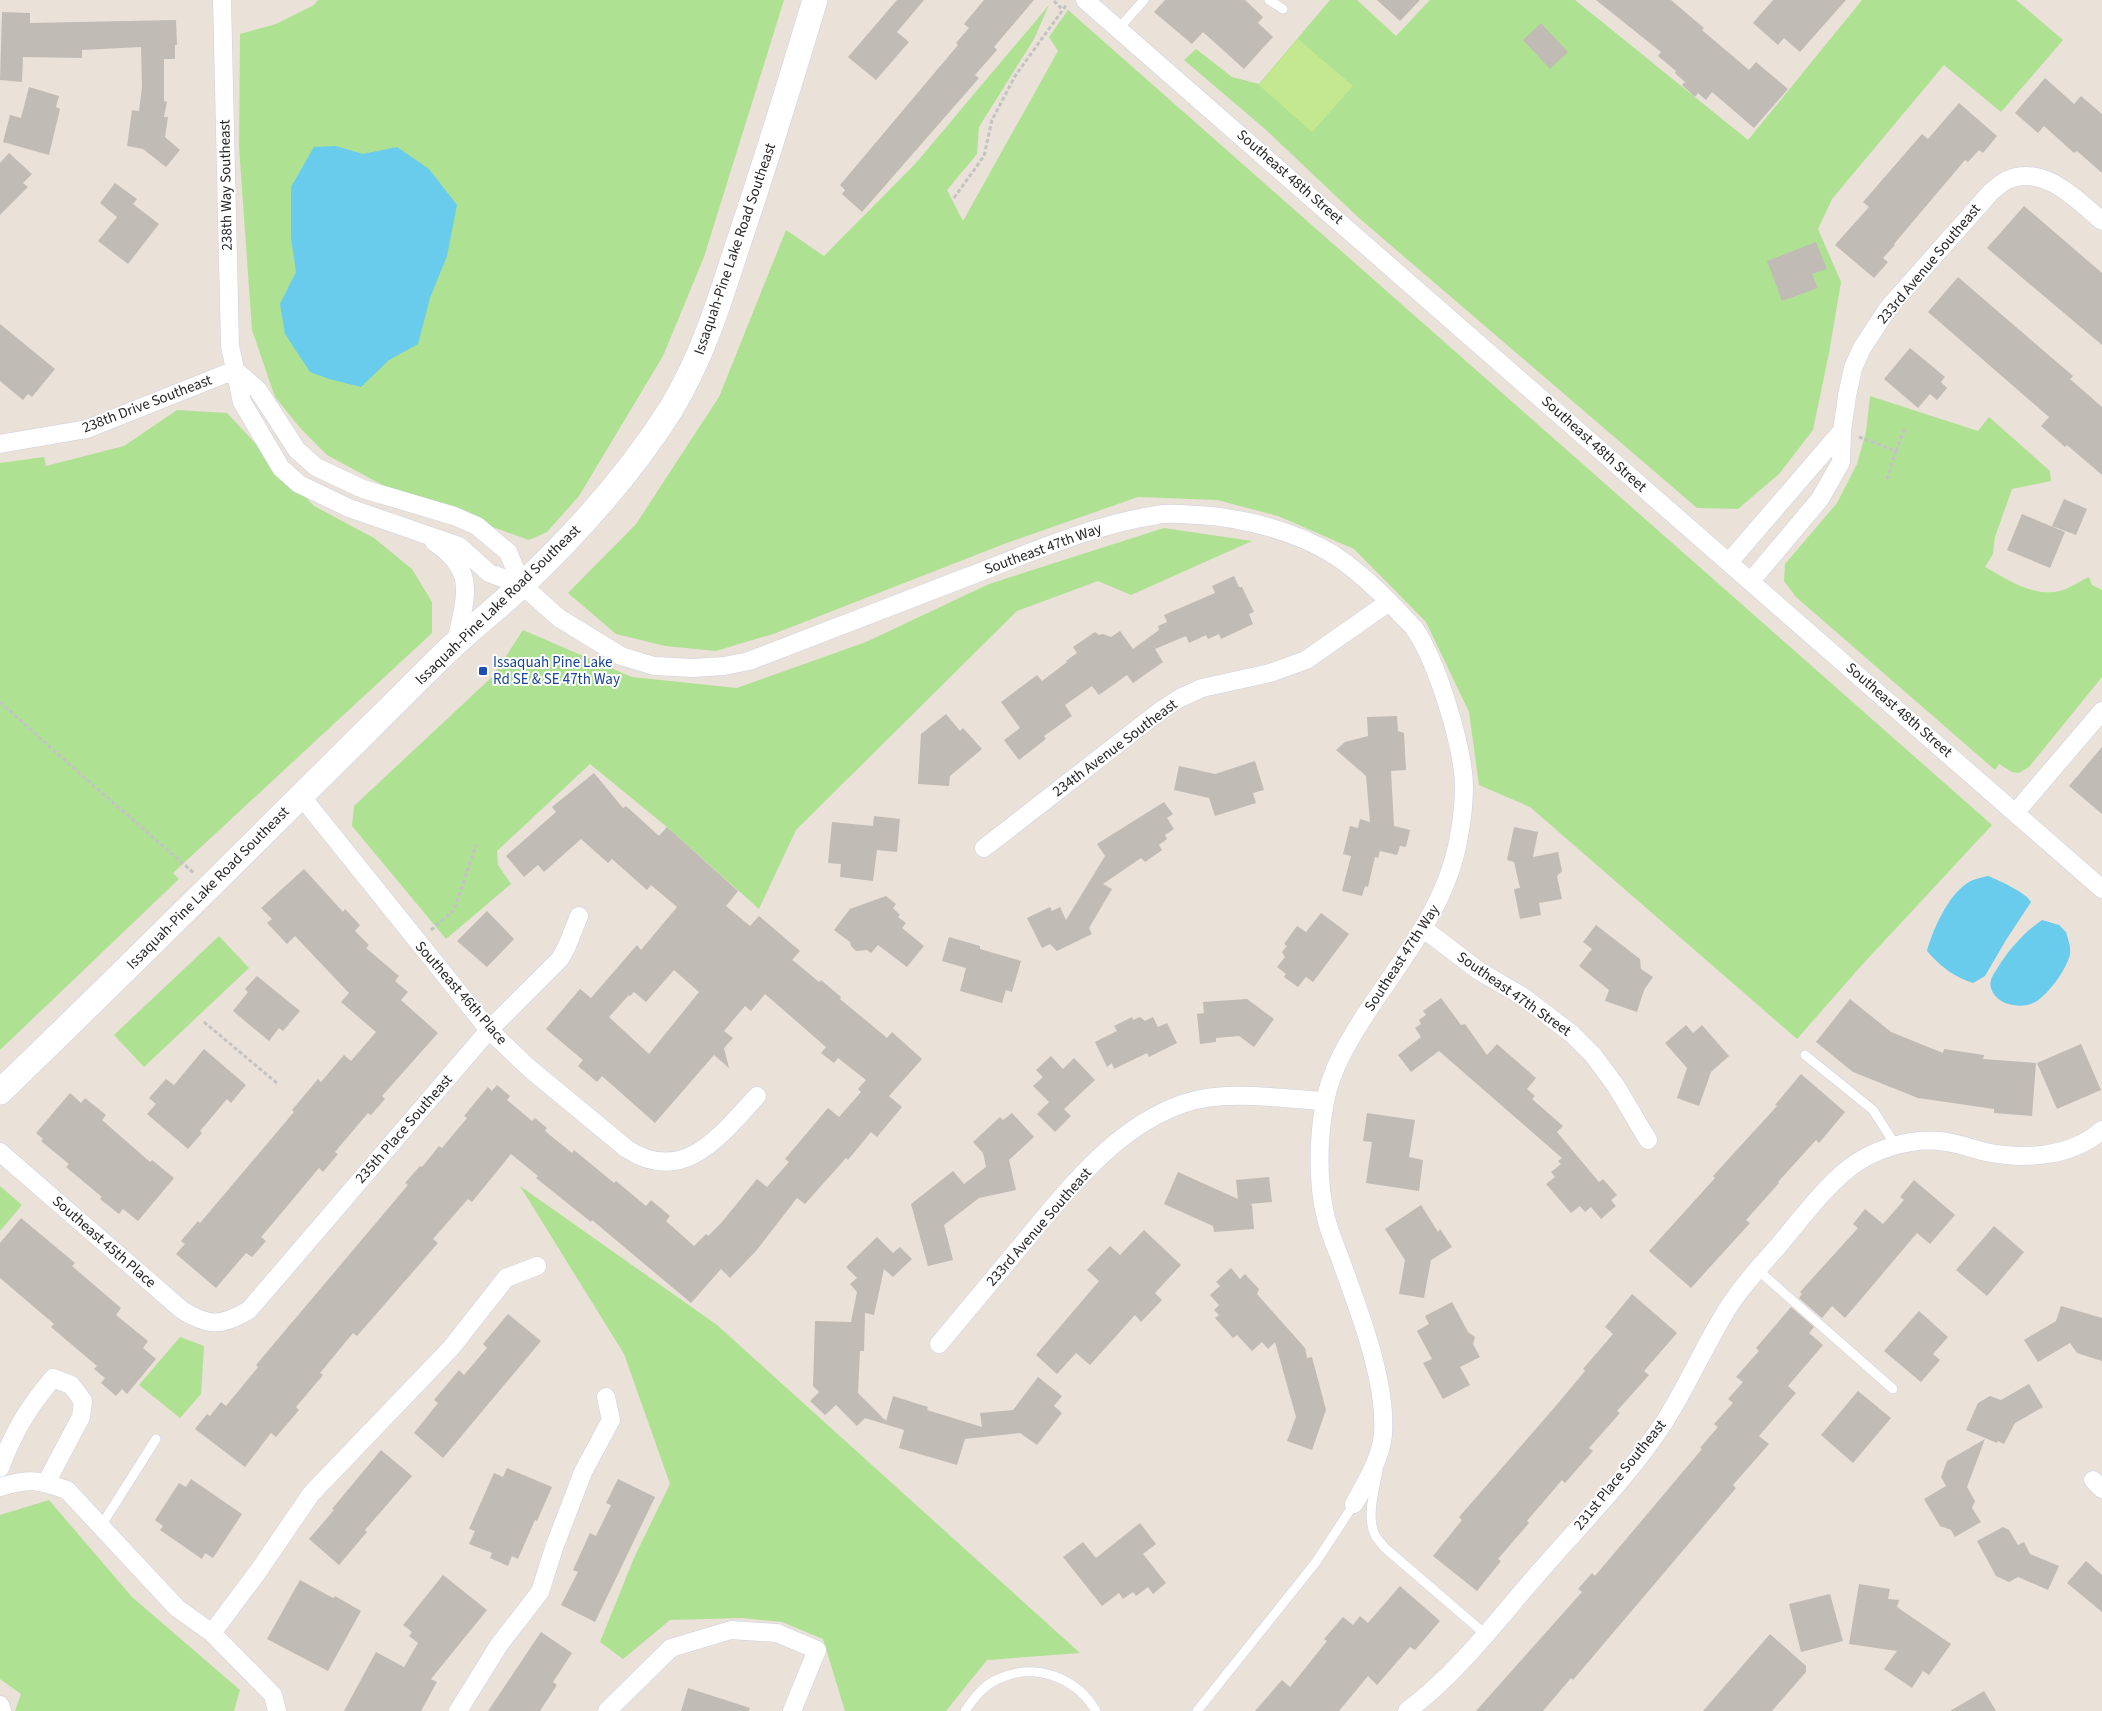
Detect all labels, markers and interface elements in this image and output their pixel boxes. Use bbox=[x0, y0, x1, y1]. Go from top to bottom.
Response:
street label: 238th Way Southeast bbox=[214, 119, 238, 251]
street label: Southeast 48th Street bbox=[1232, 125, 1348, 229]
street label: Issaquah-Pine Lake Road Southeast bbox=[689, 140, 781, 358]
street label: 233rd Avenue Southeast bbox=[1872, 199, 1986, 329]
street label: 238th Drive Southeast bbox=[79, 370, 215, 438]
street label: Southeast 48th Street bbox=[1537, 391, 1651, 497]
street label: Southeast 47th Way bbox=[981, 518, 1105, 580]
street label: Issaquah-Pine Lake Road Southeast bbox=[411, 520, 585, 690]
place label: Issaquah Pine Lake Rd SE & SE 47th Way bbox=[493, 652, 620, 690]
street label: Southeast 48th Street bbox=[1841, 658, 1957, 762]
marker: Issaquah Pine Lake Rd SE & SE 47th Way bbox=[477, 665, 489, 677]
street label: 234th Avenue Southeast bbox=[1048, 694, 1182, 802]
street label: Issaquah-Pine Lake Road Southeast bbox=[122, 802, 294, 974]
street label: Southeast 47th Way bbox=[1360, 900, 1444, 1016]
street label: Southeast 46th Place bbox=[410, 937, 512, 1049]
street label: Southeast 47th Street bbox=[1453, 947, 1575, 1041]
street label: 235th Place Southeast bbox=[351, 1070, 457, 1188]
street label: 233rd Avenue Southeast bbox=[981, 1163, 1097, 1291]
street label: Southeast 45th Place bbox=[48, 1191, 160, 1293]
street label: 231st Place Southeast bbox=[1569, 1415, 1671, 1535]

